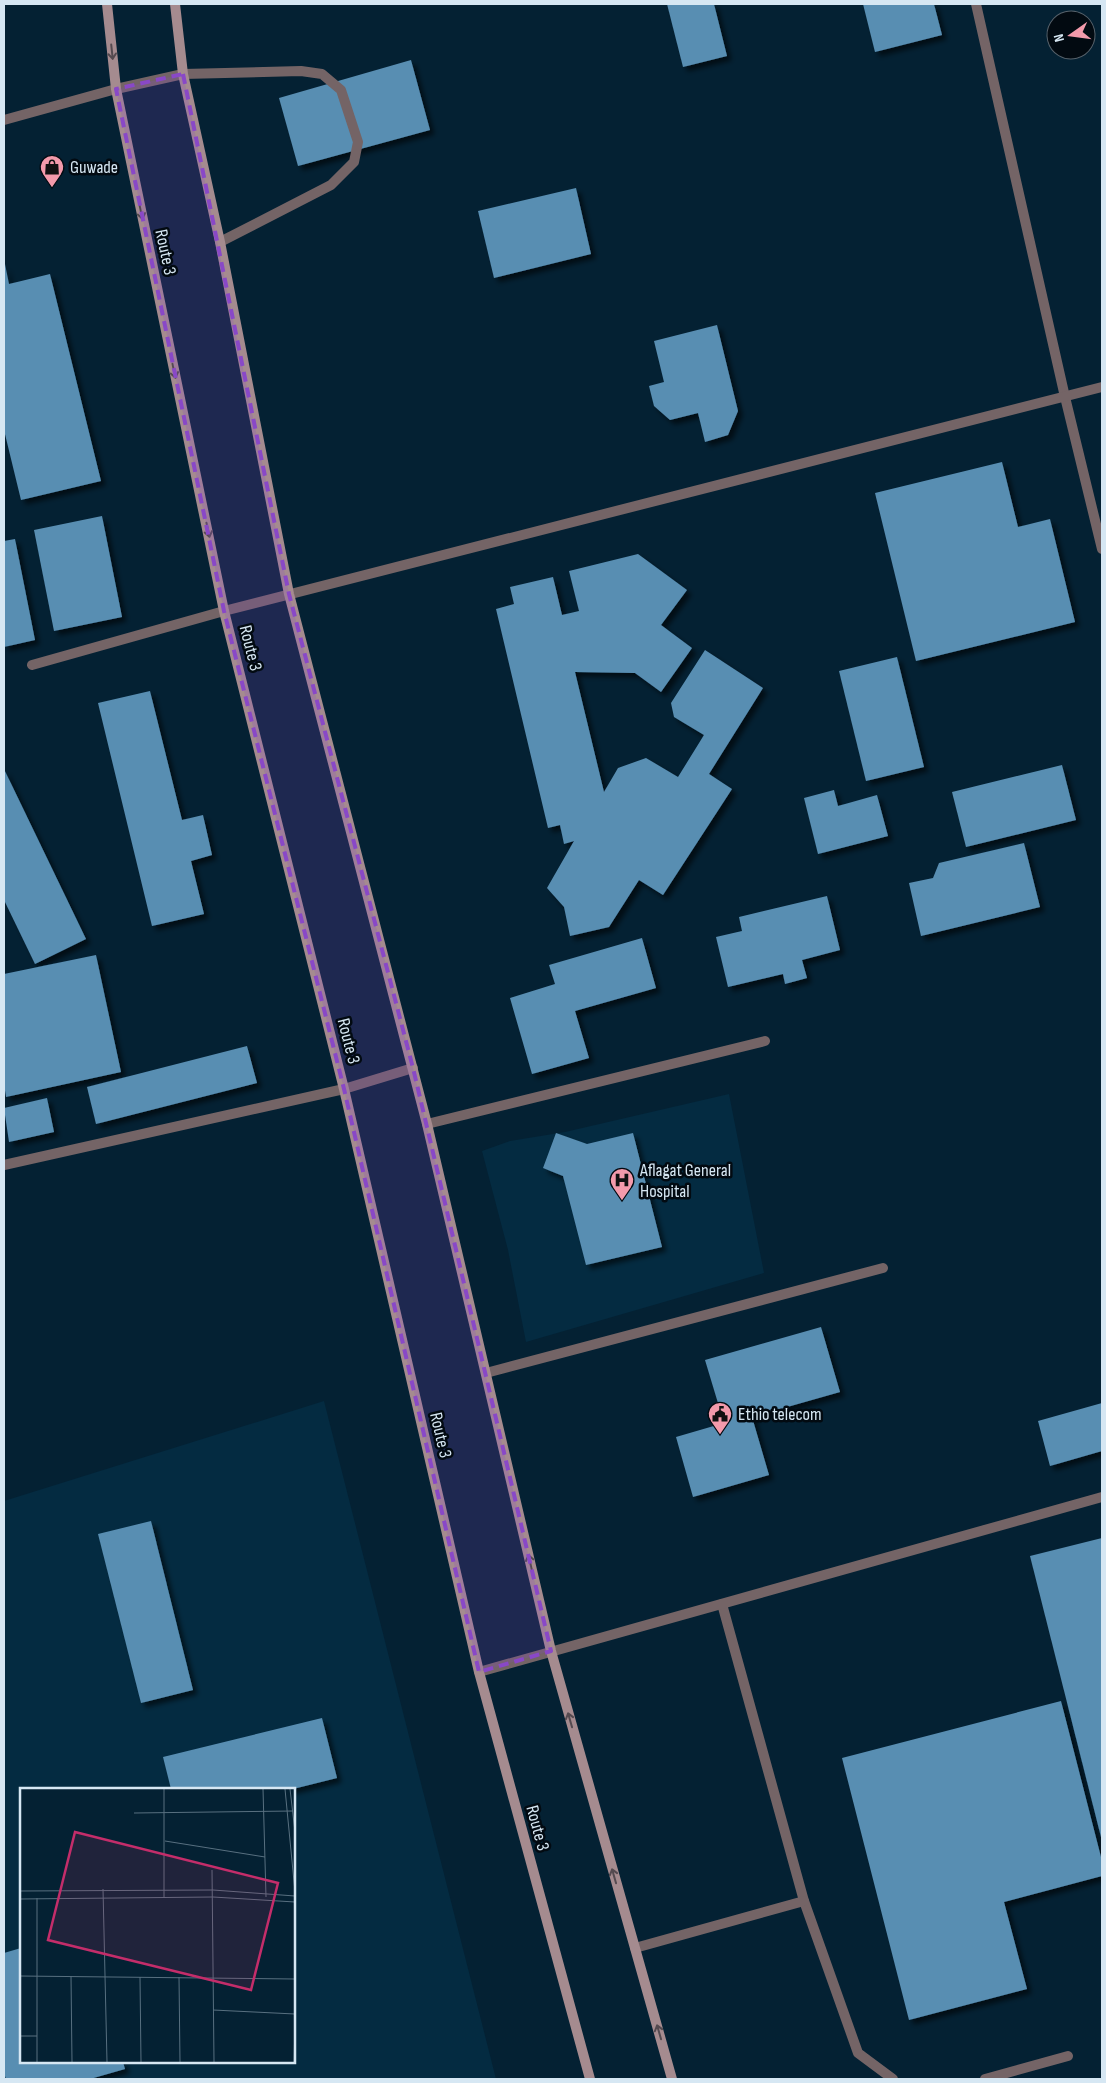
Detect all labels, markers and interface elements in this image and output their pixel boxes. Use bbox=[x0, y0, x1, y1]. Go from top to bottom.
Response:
north arrow bbox=[1046, 10, 1096, 60]
text: N bbox=[1050, 32, 1068, 44]
one-way arrow bbox=[107, 44, 117, 60]
shop icon: Guwade bbox=[39, 154, 65, 188]
place label: Guwade bbox=[70, 157, 118, 178]
one-way arrow bbox=[137, 203, 146, 219]
street label: Route 3 bbox=[150, 227, 181, 277]
one-way arrow bbox=[170, 363, 180, 379]
one-way arrow bbox=[203, 522, 213, 538]
street label: Route 3 bbox=[235, 623, 266, 673]
street label: Route 3 bbox=[333, 1016, 364, 1066]
place label: Aflagat General Hospital bbox=[639, 1160, 731, 1202]
hospital icon: Aflagat General Hospital bbox=[609, 1167, 635, 1201]
public building icon: Ethio telecom bbox=[707, 1401, 733, 1435]
place label: Ethio telecom bbox=[738, 1404, 822, 1425]
street label: Route 3 bbox=[425, 1410, 456, 1460]
one-way arrow bbox=[525, 1555, 534, 1571]
one-way arrow bbox=[565, 1712, 575, 1728]
inset map bbox=[20, 1788, 295, 2063]
street label: Route 3 bbox=[521, 1803, 554, 1853]
one-way arrow bbox=[609, 1868, 619, 1884]
one-way arrow bbox=[653, 2025, 663, 2041]

